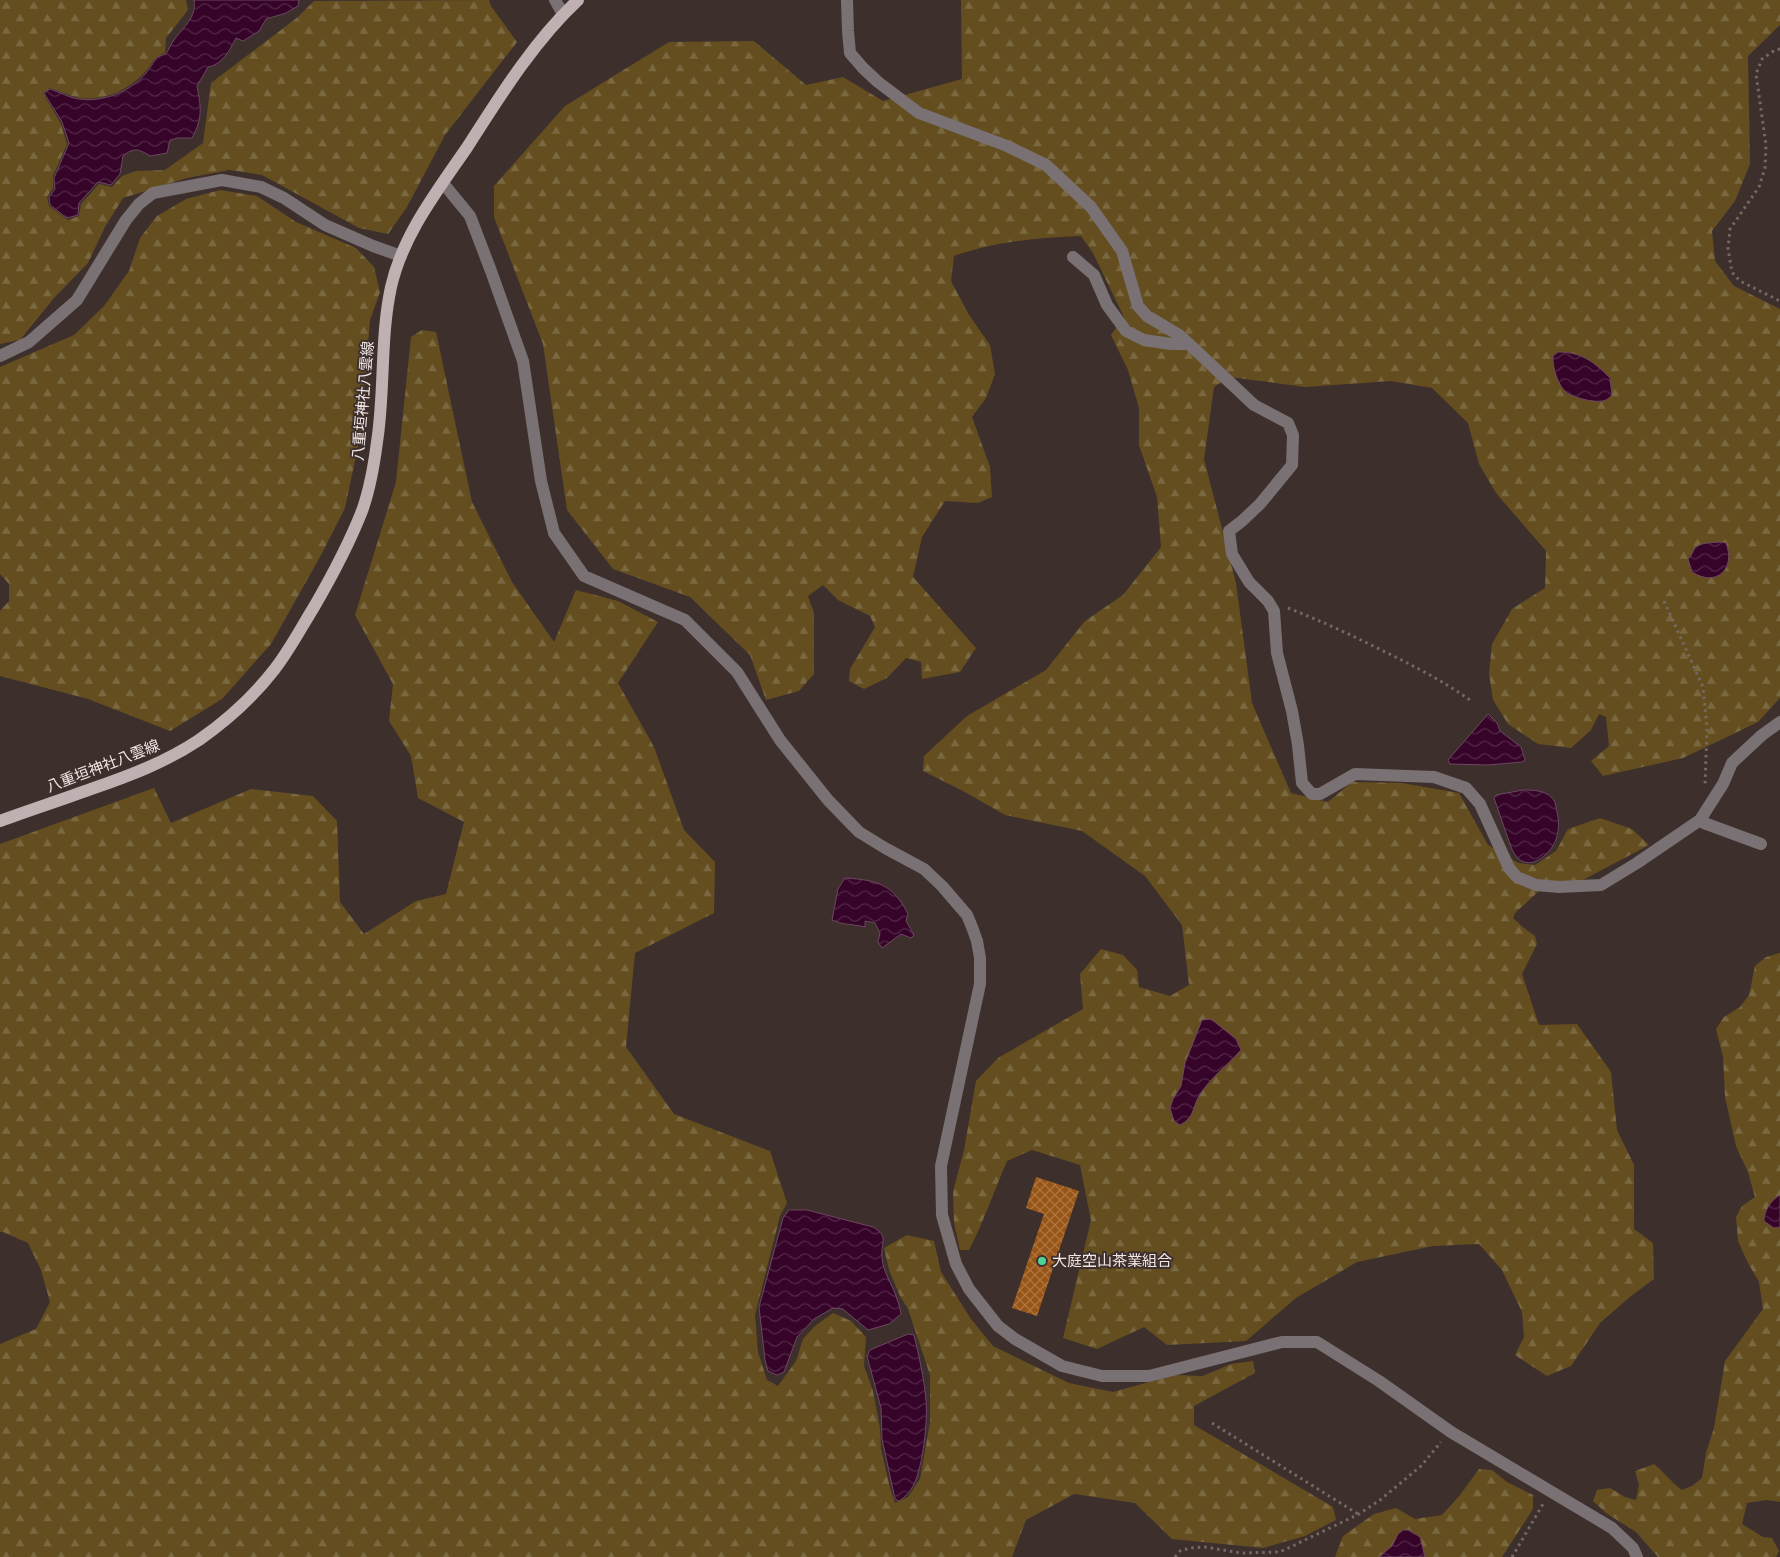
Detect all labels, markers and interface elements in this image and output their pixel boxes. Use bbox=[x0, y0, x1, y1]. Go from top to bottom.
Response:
street label: 八重垣神社八雲線 bbox=[349, 340, 377, 462]
street label: 八重垣神社八雲線 bbox=[44, 736, 162, 796]
place label: 大庭空山茶業組合 bbox=[1052, 1252, 1172, 1270]
marker: 大庭空山茶業組合 bbox=[1036, 1255, 1048, 1267]

